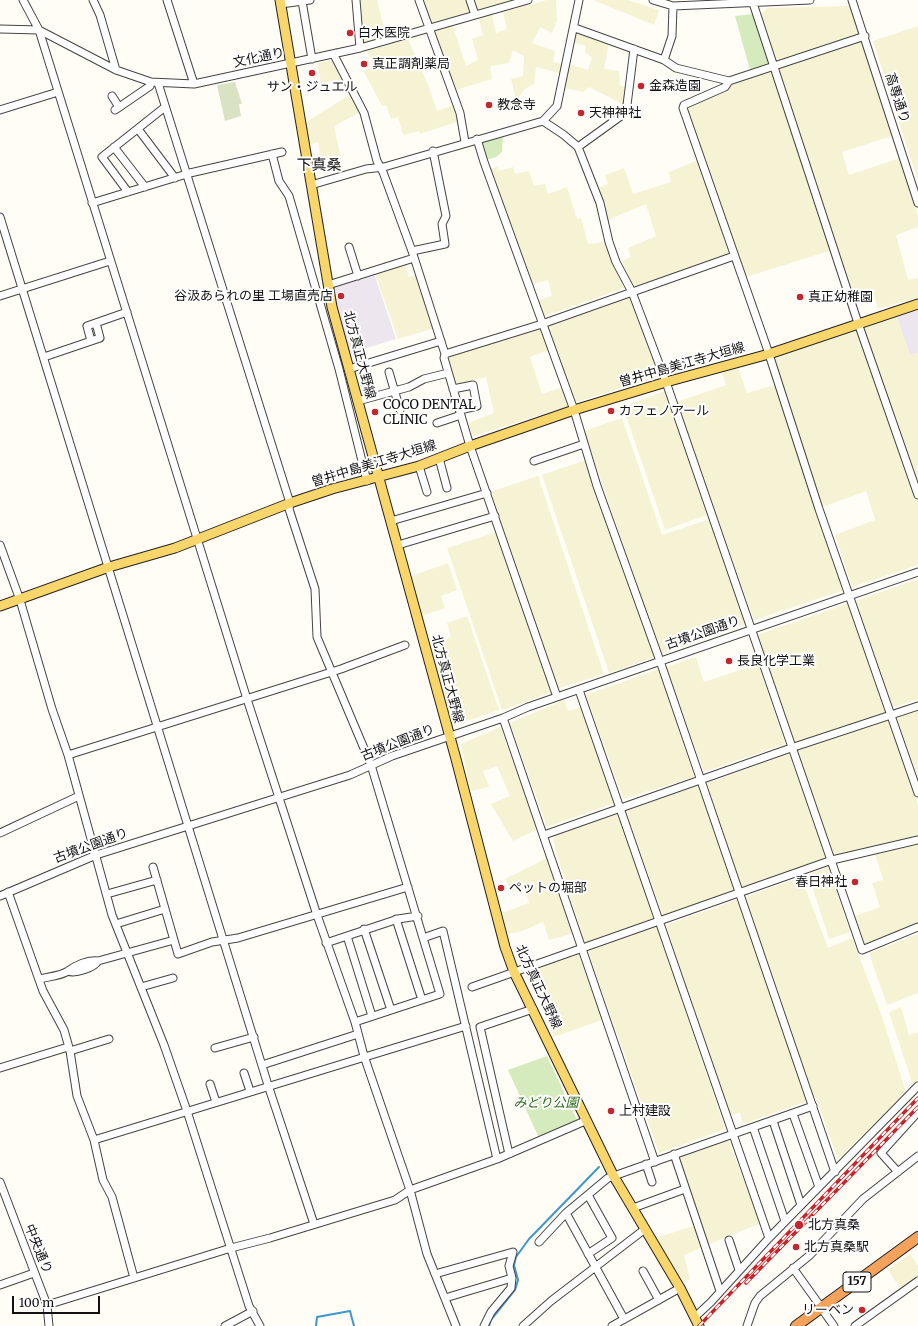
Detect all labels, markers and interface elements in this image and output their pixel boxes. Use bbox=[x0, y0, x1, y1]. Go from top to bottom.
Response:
place label: 白木医院 bbox=[358, 25, 410, 41]
marker: 白木医院 bbox=[345, 28, 355, 38]
street label: 文化通り bbox=[232, 45, 286, 71]
place label: 真正調剤薬局 bbox=[372, 56, 450, 72]
marker: 真正調剤薬局 bbox=[359, 59, 369, 69]
marker: サン・ジュエル bbox=[307, 68, 317, 78]
street label: 高専通り bbox=[882, 71, 912, 125]
place label: 金森造園 bbox=[649, 78, 701, 94]
place label: サン・ジュエル bbox=[267, 79, 357, 95]
marker: 金森造園 bbox=[636, 81, 646, 91]
place label: 教念寺 bbox=[497, 97, 536, 113]
marker: 教念寺 bbox=[484, 100, 494, 110]
place label: 天神神社 bbox=[589, 105, 641, 121]
marker: 天神神社 bbox=[576, 108, 586, 118]
district label: 下真桑 bbox=[297, 157, 341, 175]
place label: 谷汲あられの里 工場直売店 bbox=[174, 288, 333, 304]
place label: 真正幼稚園 bbox=[808, 289, 873, 305]
marker: 谷汲あられの里 工場直売店 bbox=[336, 291, 346, 301]
marker: 真正幼稚園 bbox=[795, 292, 805, 302]
street label: 北方真正大野線 bbox=[340, 309, 378, 401]
street label: 曽井中島美江寺大垣線 bbox=[617, 340, 747, 390]
place label: COCO DENTAL CLINIC bbox=[383, 397, 476, 428]
place label: カフェノアール bbox=[619, 403, 709, 419]
marker: カフェノアール bbox=[606, 406, 616, 416]
marker: COCO DENTAL CLINIC bbox=[370, 407, 380, 417]
street label: 曽井中島美江寺大垣線 bbox=[310, 438, 438, 490]
street label: 古墳公園通り bbox=[664, 613, 742, 653]
street label: 北方真正大野線 bbox=[428, 633, 466, 725]
place label: 長良化学工業 bbox=[737, 653, 815, 669]
marker: 長良化学工業 bbox=[724, 656, 734, 666]
street label: 古墳公園通り bbox=[359, 722, 437, 764]
street label: 古墳公園通り bbox=[52, 825, 130, 867]
place label: 春日神社 bbox=[795, 874, 847, 890]
marker: 春日神社 bbox=[850, 877, 860, 887]
place label: ペットの堀部 bbox=[509, 880, 587, 896]
marker: ペットの堀部 bbox=[496, 883, 506, 893]
street label: 北方真正大野線 bbox=[512, 942, 564, 1032]
park label: みどり公園 bbox=[514, 1095, 578, 1111]
place label: 上村建設 bbox=[619, 1103, 671, 1119]
marker: 上村建設 bbox=[606, 1106, 616, 1116]
place label: 北方真桑 bbox=[808, 1217, 860, 1233]
marker: 北方真桑 bbox=[793, 1219, 805, 1231]
street label: 中央通り bbox=[21, 1222, 55, 1276]
place label: 北方真桑駅 bbox=[804, 1239, 869, 1255]
marker: 北方真桑駅 bbox=[791, 1242, 801, 1252]
road number: 157 bbox=[843, 1272, 871, 1292]
scale bar bbox=[14, 1288, 102, 1314]
text: 100 m bbox=[19, 1295, 54, 1310]
place label: リーベン bbox=[802, 1302, 854, 1318]
marker: リーベン bbox=[857, 1305, 867, 1315]

